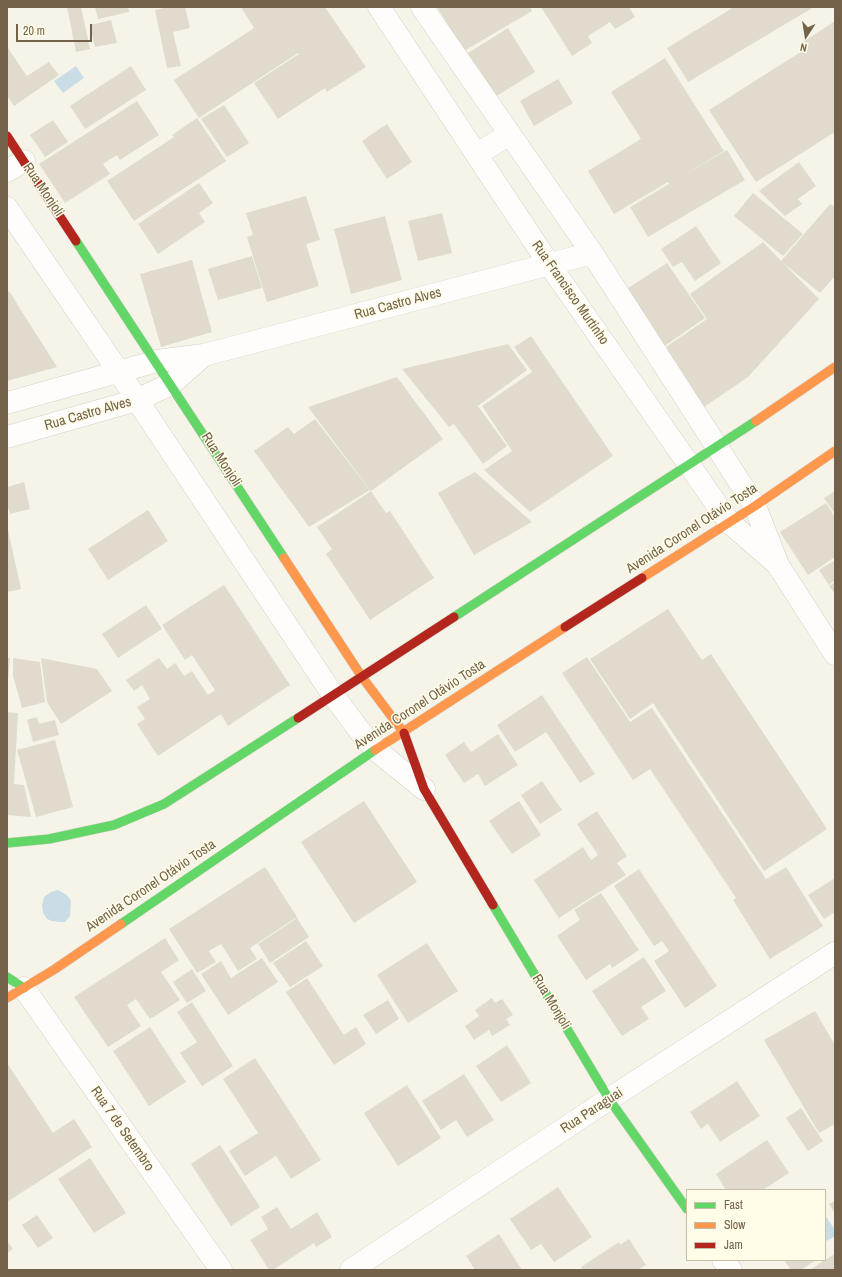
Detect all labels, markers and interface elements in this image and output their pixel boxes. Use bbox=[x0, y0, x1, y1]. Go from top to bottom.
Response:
scale bar bbox=[18, 16, 94, 42]
north arrow bbox=[786, 16, 826, 56]
text: 20 m bbox=[23, 23, 45, 39]
text: N bbox=[799, 40, 808, 55]
street label: Rua Monjoli bbox=[19, 160, 67, 220]
street label: Rua Francisco Murtinho bbox=[528, 238, 612, 348]
street label: Rua Castro Alves bbox=[353, 284, 443, 324]
street label: Rua Castro Alves bbox=[43, 394, 133, 434]
street label: Rua Monjoli bbox=[197, 430, 245, 490]
street label: Avenida Coronel Otávio Tosta bbox=[623, 480, 761, 578]
street label: Avenida Coronel Otávio Tosta bbox=[351, 656, 489, 754]
street label: Avenida Coronel Otávio Tosta bbox=[83, 836, 219, 936]
street label: Rua Monjoli bbox=[528, 971, 574, 1033]
street label: Rua 7 de Setembro bbox=[87, 1083, 157, 1175]
street label: Rua Paraguai bbox=[558, 1085, 626, 1137]
legend bbox=[686, 1189, 826, 1261]
text: Fast bbox=[724, 1197, 743, 1213]
text: Slow bbox=[724, 1217, 745, 1233]
text: Jam bbox=[724, 1237, 743, 1253]

